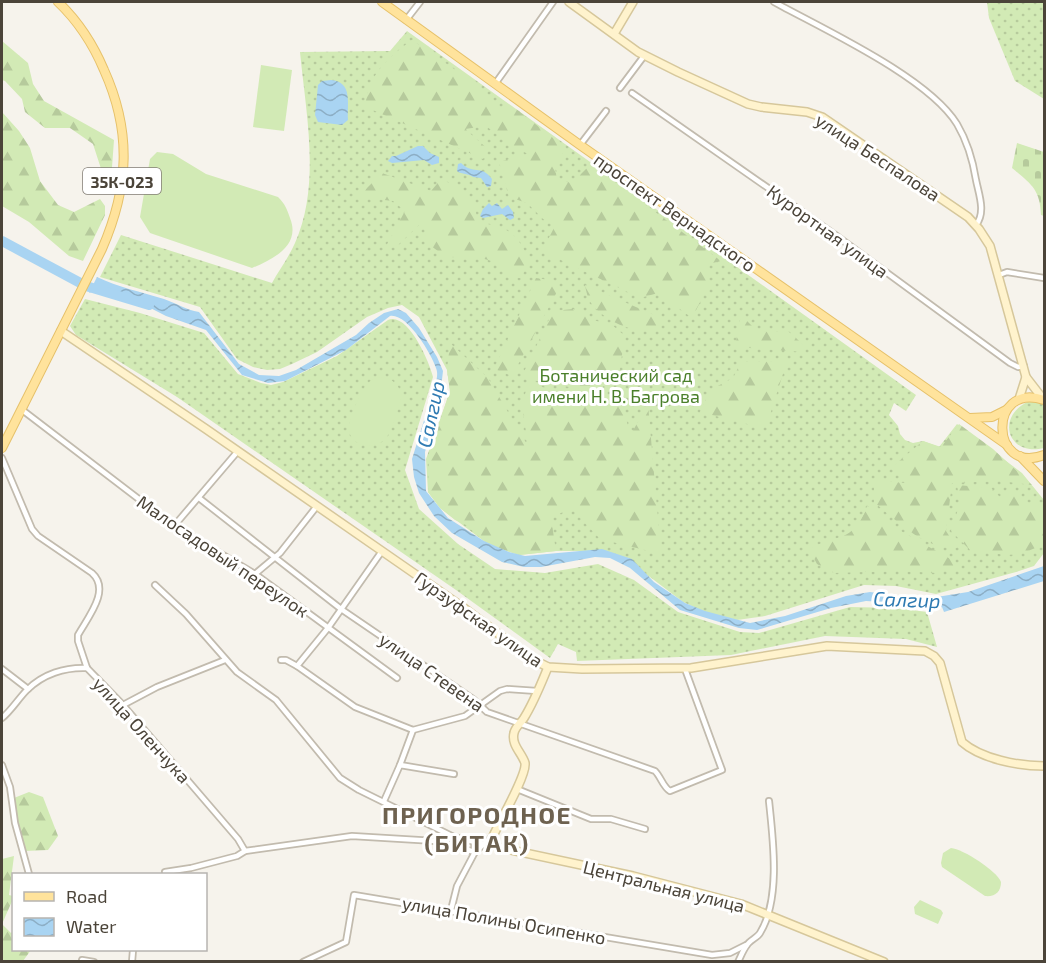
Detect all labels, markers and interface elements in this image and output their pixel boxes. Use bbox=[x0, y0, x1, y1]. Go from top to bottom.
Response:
street label: улица Беспалова bbox=[812, 108, 944, 206]
street label: проспект Вернадского bbox=[590, 148, 760, 276]
road number: 35К-023 bbox=[83, 168, 161, 194]
street label: Курортная улица bbox=[763, 180, 893, 282]
park label: Ботанический сад имени Н. В. Багрова bbox=[532, 364, 700, 407]
water label: Салгир bbox=[411, 379, 449, 449]
street label: Малосадовый переулок bbox=[133, 490, 313, 622]
street label: Гурзуфская улица bbox=[411, 567, 547, 671]
water label: Салгир bbox=[873, 586, 941, 612]
street label: улица Стевена bbox=[375, 628, 489, 716]
street label: улица Оленчука bbox=[89, 672, 195, 788]
district label: ПРИГОРОДНОЕ (БИТАК) bbox=[382, 800, 572, 857]
street label: Центральная улица bbox=[581, 855, 747, 917]
legend bbox=[12, 873, 207, 951]
text: Road bbox=[66, 885, 107, 907]
street label: улица Полины Осипенко bbox=[400, 891, 608, 949]
text: Water bbox=[66, 915, 116, 937]

